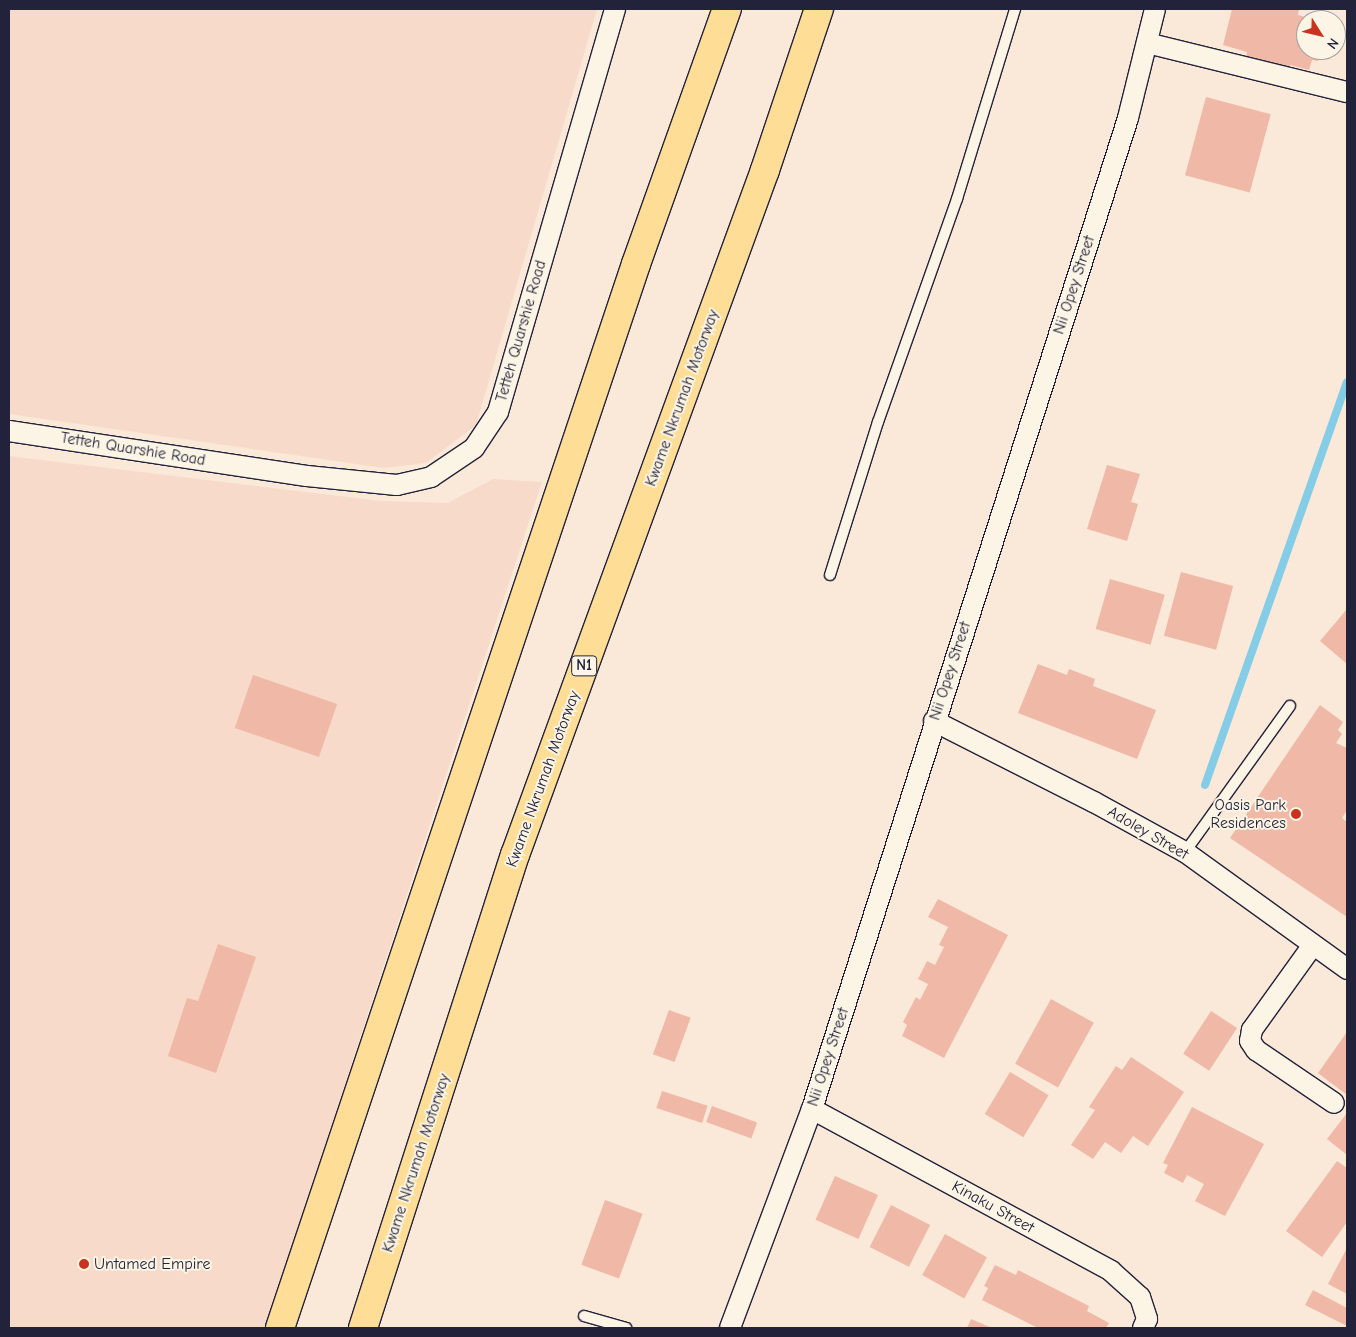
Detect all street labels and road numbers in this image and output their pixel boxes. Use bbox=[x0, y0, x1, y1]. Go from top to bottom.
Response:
street label: Nii Opey Street bbox=[1049, 233, 1099, 337]
street label: Tetteh Quarshie Road bbox=[492, 258, 550, 404]
street label: Kwame Nkrumah Motorway bbox=[641, 307, 723, 489]
street label: Tetteh Quarshie Road bbox=[59, 428, 207, 470]
street label: Nii Opey Street bbox=[925, 619, 975, 723]
road number: N1 bbox=[570, 654, 598, 678]
street label: Kwame Nkrumah Motorway bbox=[502, 688, 584, 870]
street label: Adoley Street bbox=[1104, 802, 1192, 864]
street label: Nii Opey Street bbox=[803, 1005, 853, 1109]
street label: Kwame Nkrumah Motorway bbox=[378, 1071, 454, 1255]
street label: Kinaku Street bbox=[949, 1177, 1037, 1237]

